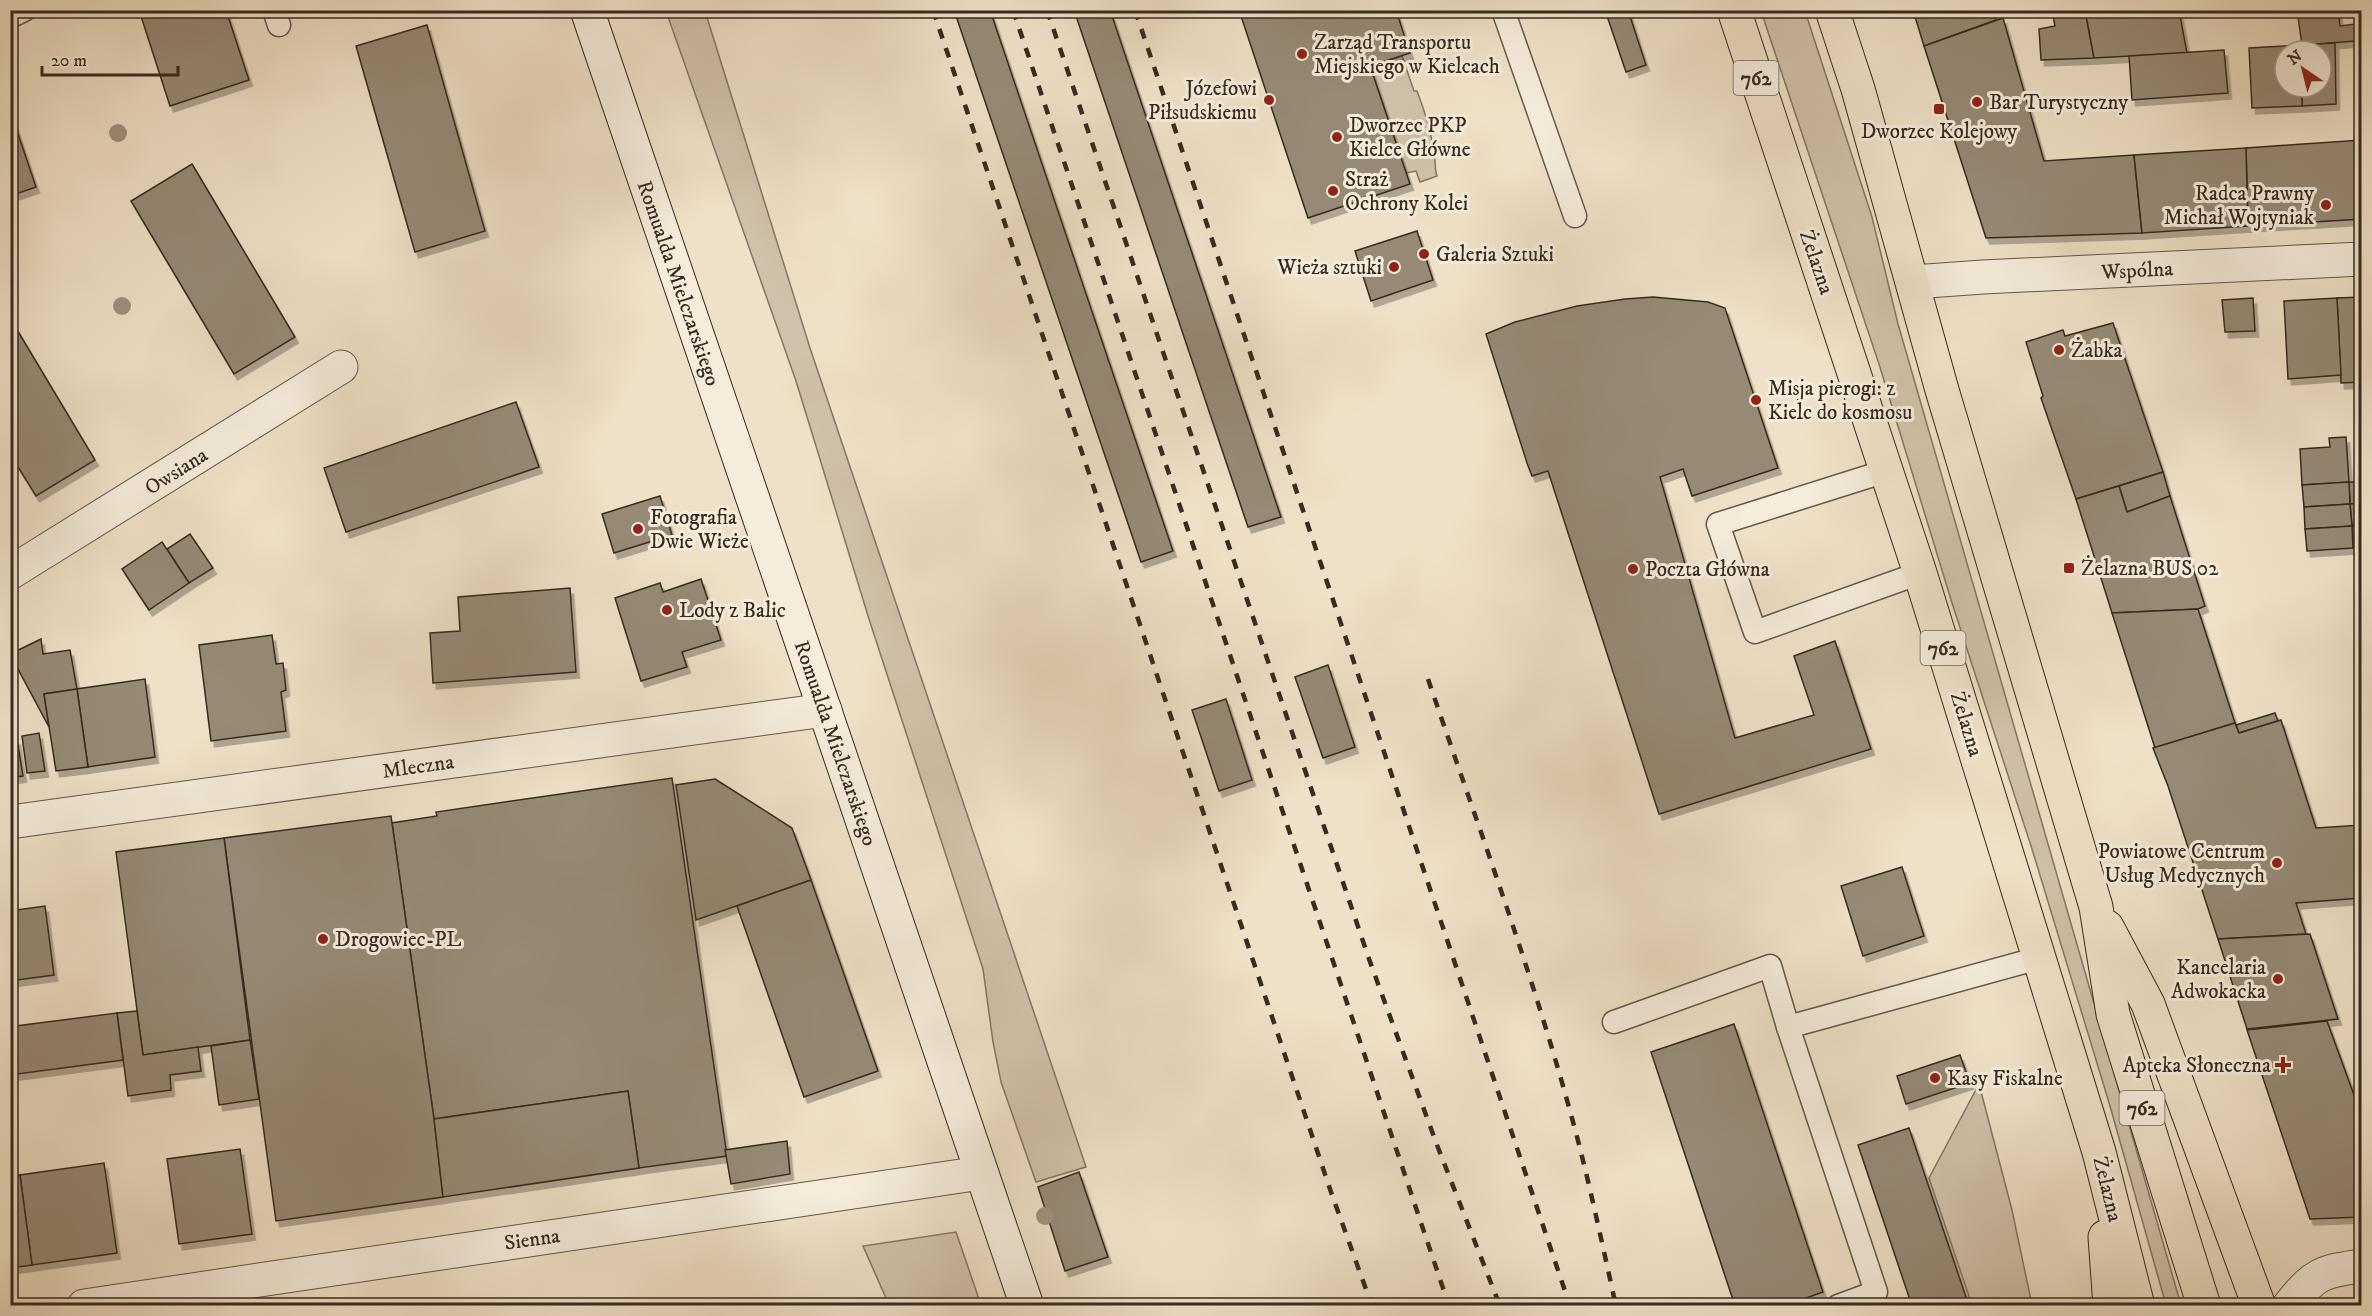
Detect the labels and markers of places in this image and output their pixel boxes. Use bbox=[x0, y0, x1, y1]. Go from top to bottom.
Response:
place label: Zarząd Transportu Miejskiego w Kielcach bbox=[1314, 30, 1500, 80]
marker: Zarząd Transportu Miejskiego w Kielcach bbox=[1295, 47, 1309, 61]
place label: Józefowi Piłsudskiemu bbox=[1148, 76, 1257, 126]
place label: Bar Turystyczny bbox=[1989, 90, 2129, 116]
marker: Józefowi Piłsudskiemu bbox=[1262, 93, 1276, 107]
marker: Bar Turystyczny bbox=[1970, 95, 1984, 109]
marker: Dworzec Kolejowy bbox=[1932, 102, 1946, 116]
place label: Dworzec PKP Kielce Główne bbox=[1349, 113, 1471, 163]
place label: Dworzec Kolejowy bbox=[1861, 119, 2018, 145]
marker: Dworzec PKP Kielce Główne bbox=[1330, 130, 1344, 144]
place label: Straż Ochrony Kolei bbox=[1345, 167, 1468, 217]
place label: Radca Prawny Michał Wojtyniak bbox=[2164, 181, 2315, 231]
marker: Straż Ochrony Kolei bbox=[1326, 184, 1340, 198]
marker: Radca Prawny Michał Wojtyniak bbox=[2319, 198, 2333, 212]
place label: Galeria Sztuki bbox=[1436, 242, 1554, 268]
marker: Galeria Sztuki bbox=[1417, 247, 1431, 261]
place label: Wieża sztuki bbox=[1276, 255, 1382, 281]
marker: Wieża sztuki bbox=[1387, 260, 1401, 274]
place label: Żabka bbox=[2071, 337, 2123, 364]
marker: Żabka bbox=[2052, 343, 2066, 357]
place label: Misja pierogi: z Kielc do kosmosu bbox=[1768, 376, 1912, 426]
marker: Misja pierogi: z Kielc do kosmosu bbox=[1749, 393, 1763, 407]
place label: Fotografia Dwie Wieże bbox=[650, 505, 749, 555]
marker: Fotografia Dwie Wieże bbox=[631, 522, 645, 536]
place label: Żelazna BUS 02 bbox=[2081, 555, 2219, 582]
place label: Poczta Główna bbox=[1645, 557, 1770, 583]
marker: Żelazna BUS 02 bbox=[2062, 561, 2076, 575]
marker: Poczta Główna bbox=[1626, 562, 1640, 576]
place label: Lody z Balic bbox=[679, 598, 786, 624]
marker: Lody z Balic bbox=[660, 603, 674, 617]
place label: Powiatowe Centrum Usług Medycznych bbox=[2098, 839, 2265, 889]
marker: Powiatowe Centrum Usług Medycznych bbox=[2270, 856, 2284, 870]
place label: Drogowiec-PL bbox=[335, 927, 462, 953]
marker: Drogowiec-PL bbox=[316, 932, 330, 946]
place label: Kancelaria Adwokacka bbox=[2171, 955, 2266, 1005]
marker: Kancelaria Adwokacka bbox=[2271, 972, 2285, 986]
place label: Apteka Słoneczna bbox=[2123, 1053, 2271, 1079]
marker: Apteka Słoneczna bbox=[2276, 1058, 2290, 1072]
place label: Kasy Fiskalne bbox=[1947, 1066, 2063, 1092]
marker: Kasy Fiskalne bbox=[1928, 1071, 1942, 1085]

